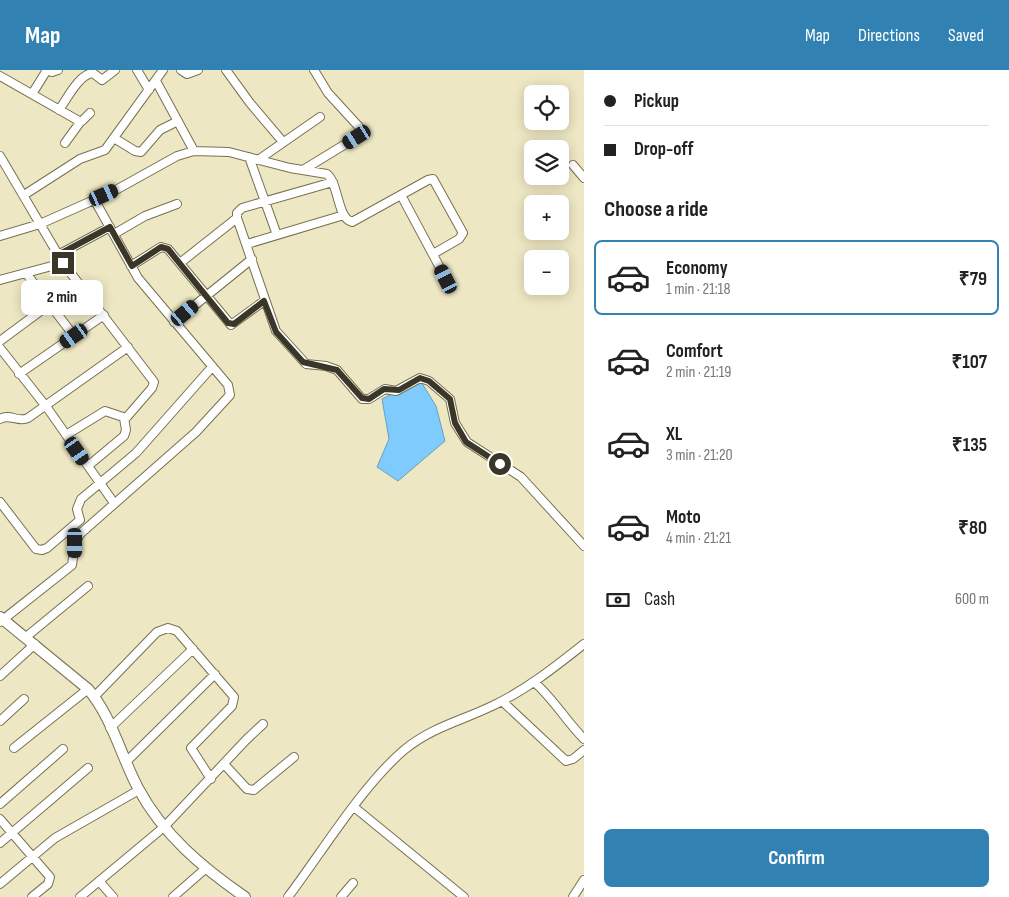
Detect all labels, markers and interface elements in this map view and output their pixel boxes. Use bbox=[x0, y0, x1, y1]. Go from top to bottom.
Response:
text: Map bbox=[25, 21, 60, 50]
text: Map bbox=[805, 25, 830, 46]
text: Directions bbox=[858, 25, 920, 46]
text: Saved bbox=[948, 25, 984, 46]
map controls bbox=[524, 85, 569, 295]
button: locate bbox=[524, 85, 569, 130]
text: Pickup bbox=[634, 90, 679, 113]
car bbox=[340, 123, 373, 151]
text: Drop-off bbox=[634, 138, 694, 161]
button: layers bbox=[524, 140, 569, 185]
car bbox=[87, 182, 120, 208]
button: + bbox=[524, 195, 569, 240]
text: Choose a ride bbox=[604, 196, 708, 223]
button: − bbox=[524, 250, 569, 295]
route end bbox=[52, 252, 74, 274]
icon: car bbox=[606, 255, 651, 300]
text: Economy bbox=[666, 257, 728, 280]
car bbox=[432, 262, 459, 296]
text: ₹79 bbox=[959, 268, 987, 291]
callout: 2 min bbox=[22, 280, 104, 316]
text: 1 min · 21:18 bbox=[666, 280, 730, 299]
text: 2 min bbox=[47, 288, 77, 307]
car bbox=[168, 298, 201, 328]
car bbox=[57, 321, 90, 351]
icon: car bbox=[606, 338, 651, 383]
text: Comfort bbox=[666, 340, 723, 363]
text: ₹107 bbox=[951, 351, 987, 374]
text: 2 min · 21:19 bbox=[666, 363, 731, 382]
icon: car bbox=[606, 421, 651, 466]
text: XL bbox=[666, 423, 682, 446]
car bbox=[62, 434, 91, 468]
text: ₹135 bbox=[952, 434, 987, 457]
text: 3 min · 21:20 bbox=[666, 446, 733, 465]
route start bbox=[489, 453, 511, 475]
icon: car bbox=[606, 504, 651, 549]
text: Moto bbox=[666, 506, 701, 529]
text: ₹80 bbox=[958, 517, 987, 540]
car bbox=[67, 528, 82, 558]
text: 4 min · 21:21 bbox=[666, 529, 731, 548]
icon: cash bbox=[604, 586, 632, 614]
text: Cash bbox=[644, 588, 675, 611]
text: 600 m bbox=[955, 590, 989, 609]
button: Confirm bbox=[604, 829, 989, 887]

